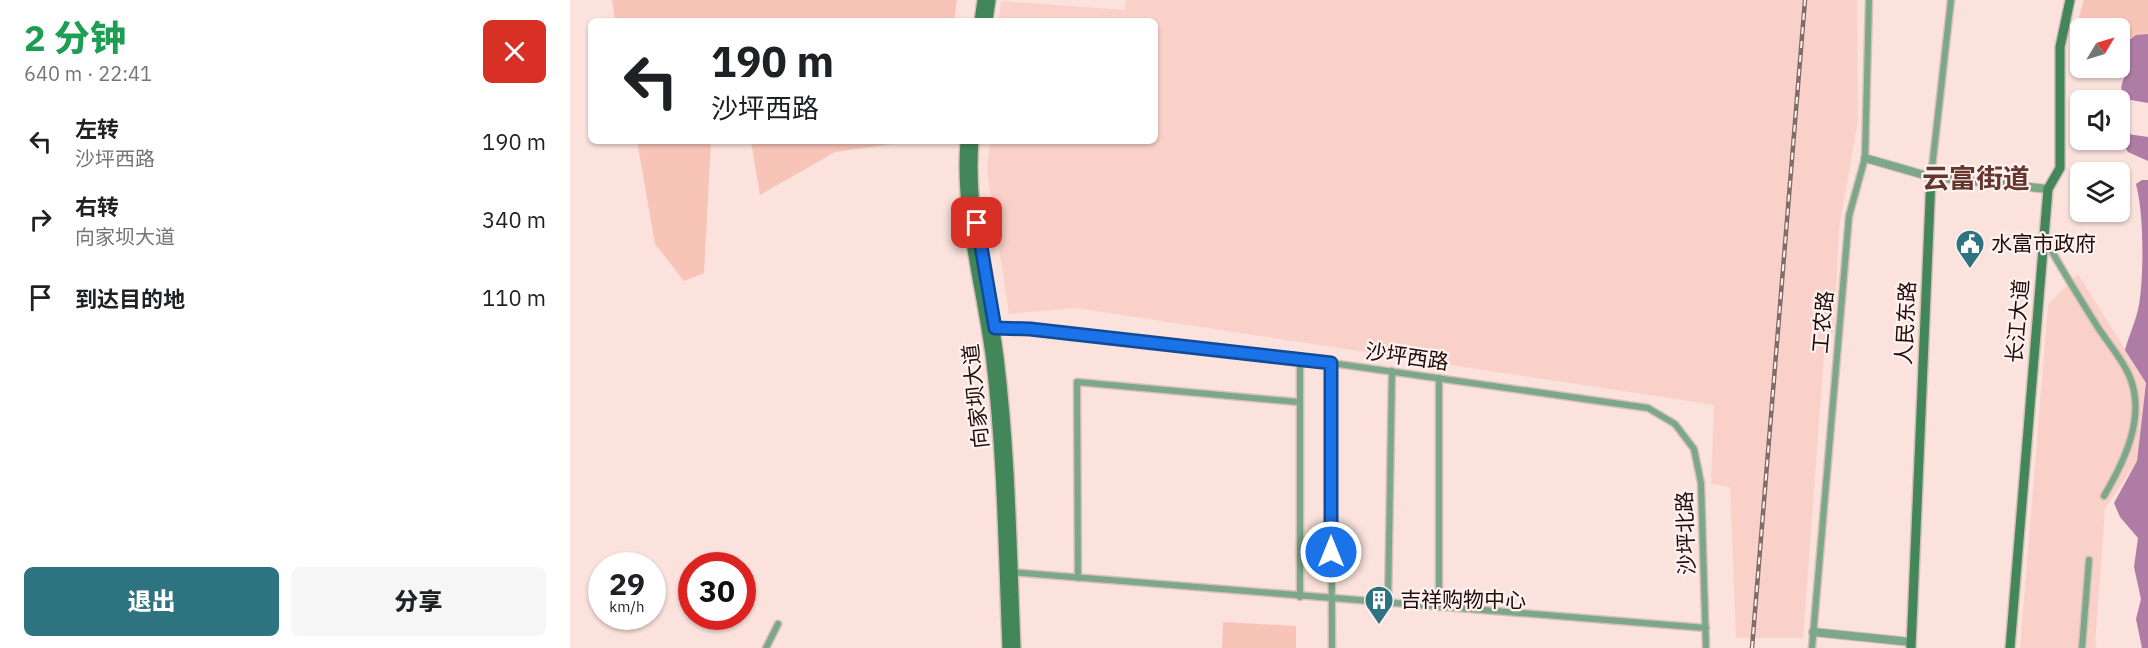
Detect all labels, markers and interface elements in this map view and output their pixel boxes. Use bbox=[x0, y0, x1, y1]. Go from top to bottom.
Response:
text: 2 分钟 bbox=[24, 14, 126, 61]
north arrow bbox=[2070, 18, 2130, 78]
map controls bbox=[2070, 18, 2130, 222]
button: close bbox=[483, 20, 546, 83]
text: 190 m bbox=[711, 34, 834, 89]
icon: left bbox=[612, 42, 690, 120]
text: 640 m · 22:41 bbox=[24, 60, 152, 87]
text: 沙坪西路 bbox=[711, 90, 819, 125]
button: sound bbox=[2070, 90, 2130, 150]
text: 左转 bbox=[75, 114, 119, 143]
icon: left bbox=[24, 125, 57, 158]
text: 190 m bbox=[482, 127, 546, 156]
text: 沙坪西路 bbox=[75, 145, 155, 172]
district label: 云富街道 bbox=[1922, 160, 2030, 195]
button: layers bbox=[2070, 162, 2130, 222]
text: 右转 bbox=[75, 192, 119, 221]
pin bbox=[951, 197, 1002, 248]
icon: right bbox=[24, 203, 57, 236]
text: 340 m bbox=[482, 205, 546, 234]
icon: arrive bbox=[960, 206, 993, 239]
text: 向家坝大道 bbox=[75, 223, 175, 250]
public building icon: 水富市政府 bbox=[1954, 228, 1986, 270]
place label: 水富市政府 bbox=[1991, 229, 2096, 257]
street label: 长江大道 bbox=[1999, 278, 2035, 364]
street label: 人民东路 bbox=[1889, 280, 1921, 366]
icon: arrive bbox=[24, 281, 57, 314]
text: 110 m bbox=[482, 283, 546, 312]
text: 到达目的地 bbox=[75, 284, 185, 313]
street label: 工农路 bbox=[1805, 289, 1839, 355]
street label: 沙坪西路 bbox=[1364, 336, 1451, 376]
street label: 向家坝大道 bbox=[956, 342, 994, 450]
street label: 沙坪北路 bbox=[1670, 491, 1700, 575]
position arrow bbox=[1299, 520, 1363, 584]
speed limit sign: 30 bbox=[678, 552, 756, 630]
text: 29 bbox=[609, 564, 645, 603]
button: 退出 bbox=[24, 567, 279, 636]
button: 分享 bbox=[291, 567, 546, 636]
building icon: 吉祥购物中心 bbox=[1363, 584, 1395, 626]
place label: 吉祥购物中心 bbox=[1400, 585, 1526, 613]
text: km/h bbox=[609, 597, 645, 616]

